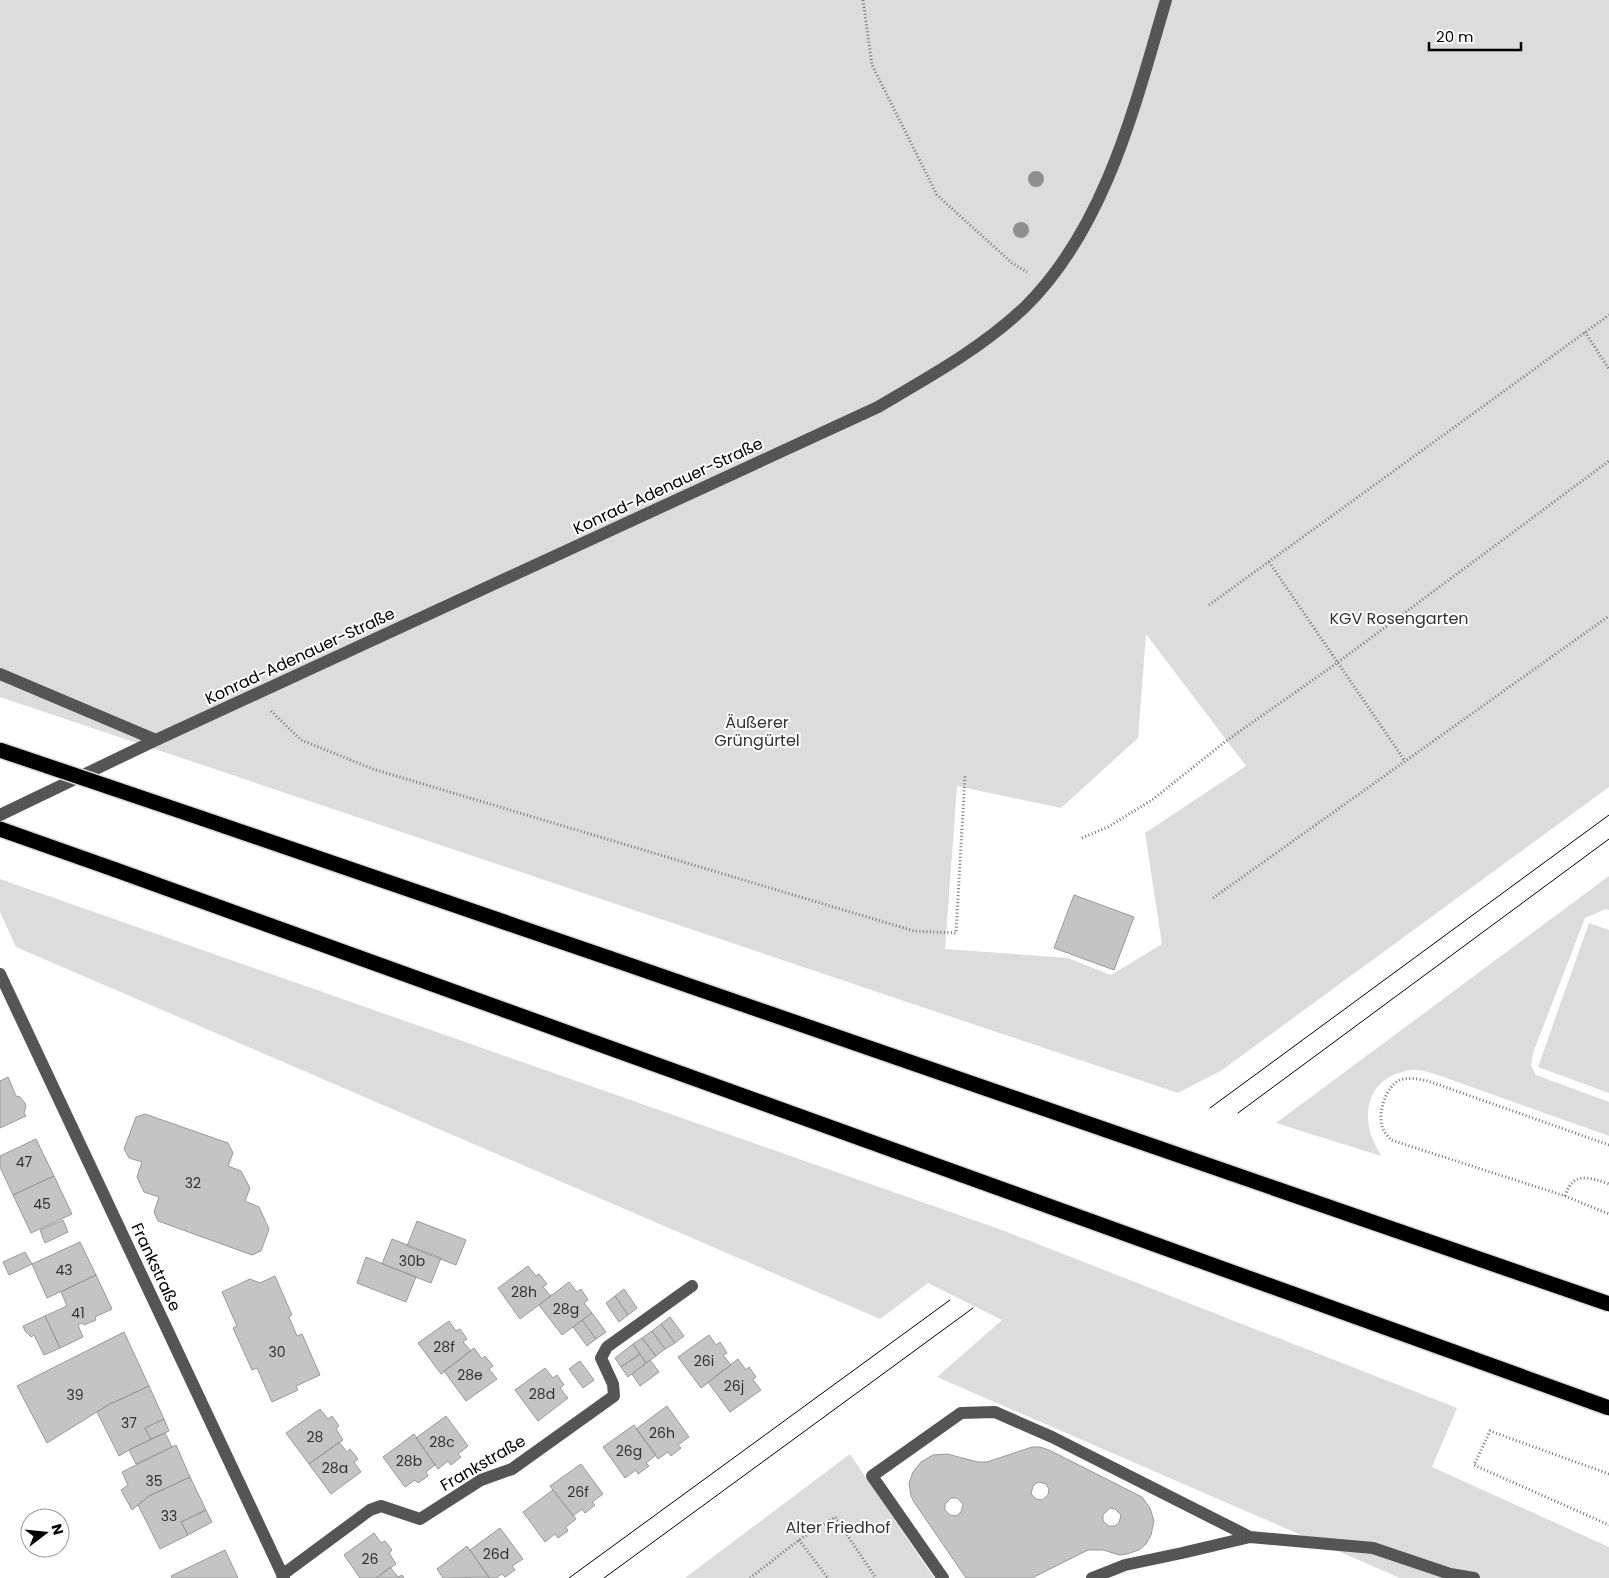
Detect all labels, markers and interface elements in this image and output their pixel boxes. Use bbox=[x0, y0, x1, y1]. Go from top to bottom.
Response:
scale bar bbox=[1429, 20, 1522, 52]
text: 20 m bbox=[1436, 26, 1474, 47]
street label: Konrad-Adenauer-Straße bbox=[569, 432, 767, 540]
street label: Konrad-Adenauer-Straße bbox=[201, 602, 399, 710]
park label: KGV Rosengarten bbox=[1329, 607, 1469, 630]
park label: Äußerer Grüngürtel bbox=[714, 711, 800, 752]
house number: 47 bbox=[16, 1152, 33, 1172]
house number: 32 bbox=[185, 1173, 201, 1193]
house number: 45 bbox=[33, 1194, 51, 1214]
street label: Frankstraße bbox=[125, 1219, 187, 1315]
house number: 30b bbox=[399, 1251, 425, 1271]
house number: 43 bbox=[55, 1260, 73, 1280]
house number: 28h bbox=[511, 1282, 537, 1302]
house number: 28g bbox=[553, 1299, 579, 1319]
house number: 41 bbox=[71, 1303, 85, 1323]
house number: 28f bbox=[433, 1337, 455, 1357]
house number: 30 bbox=[268, 1342, 286, 1362]
house number: 26i bbox=[694, 1351, 714, 1371]
house number: 28e bbox=[457, 1365, 483, 1385]
house number: 26j bbox=[724, 1376, 744, 1396]
house number: 28d bbox=[529, 1384, 555, 1404]
house number: 39 bbox=[66, 1385, 84, 1405]
house number: 37 bbox=[121, 1413, 137, 1433]
house number: 26h bbox=[649, 1423, 675, 1443]
house number: 28 bbox=[307, 1427, 324, 1447]
street label: Frankstraße bbox=[436, 1429, 530, 1497]
house number: 28c bbox=[429, 1432, 455, 1452]
house number: 26g bbox=[616, 1441, 642, 1461]
house number: 28b bbox=[396, 1451, 422, 1471]
house number: 28a bbox=[322, 1458, 348, 1478]
house number: 35 bbox=[145, 1471, 163, 1491]
house number: 26f bbox=[567, 1482, 589, 1502]
house number: 33 bbox=[161, 1506, 177, 1526]
north arrow bbox=[20, 1508, 70, 1558]
park label: Alter Friedhof bbox=[785, 1516, 891, 1539]
text: N bbox=[46, 1522, 69, 1537]
house number: 26d bbox=[483, 1544, 509, 1564]
house number: 26 bbox=[362, 1549, 379, 1569]

